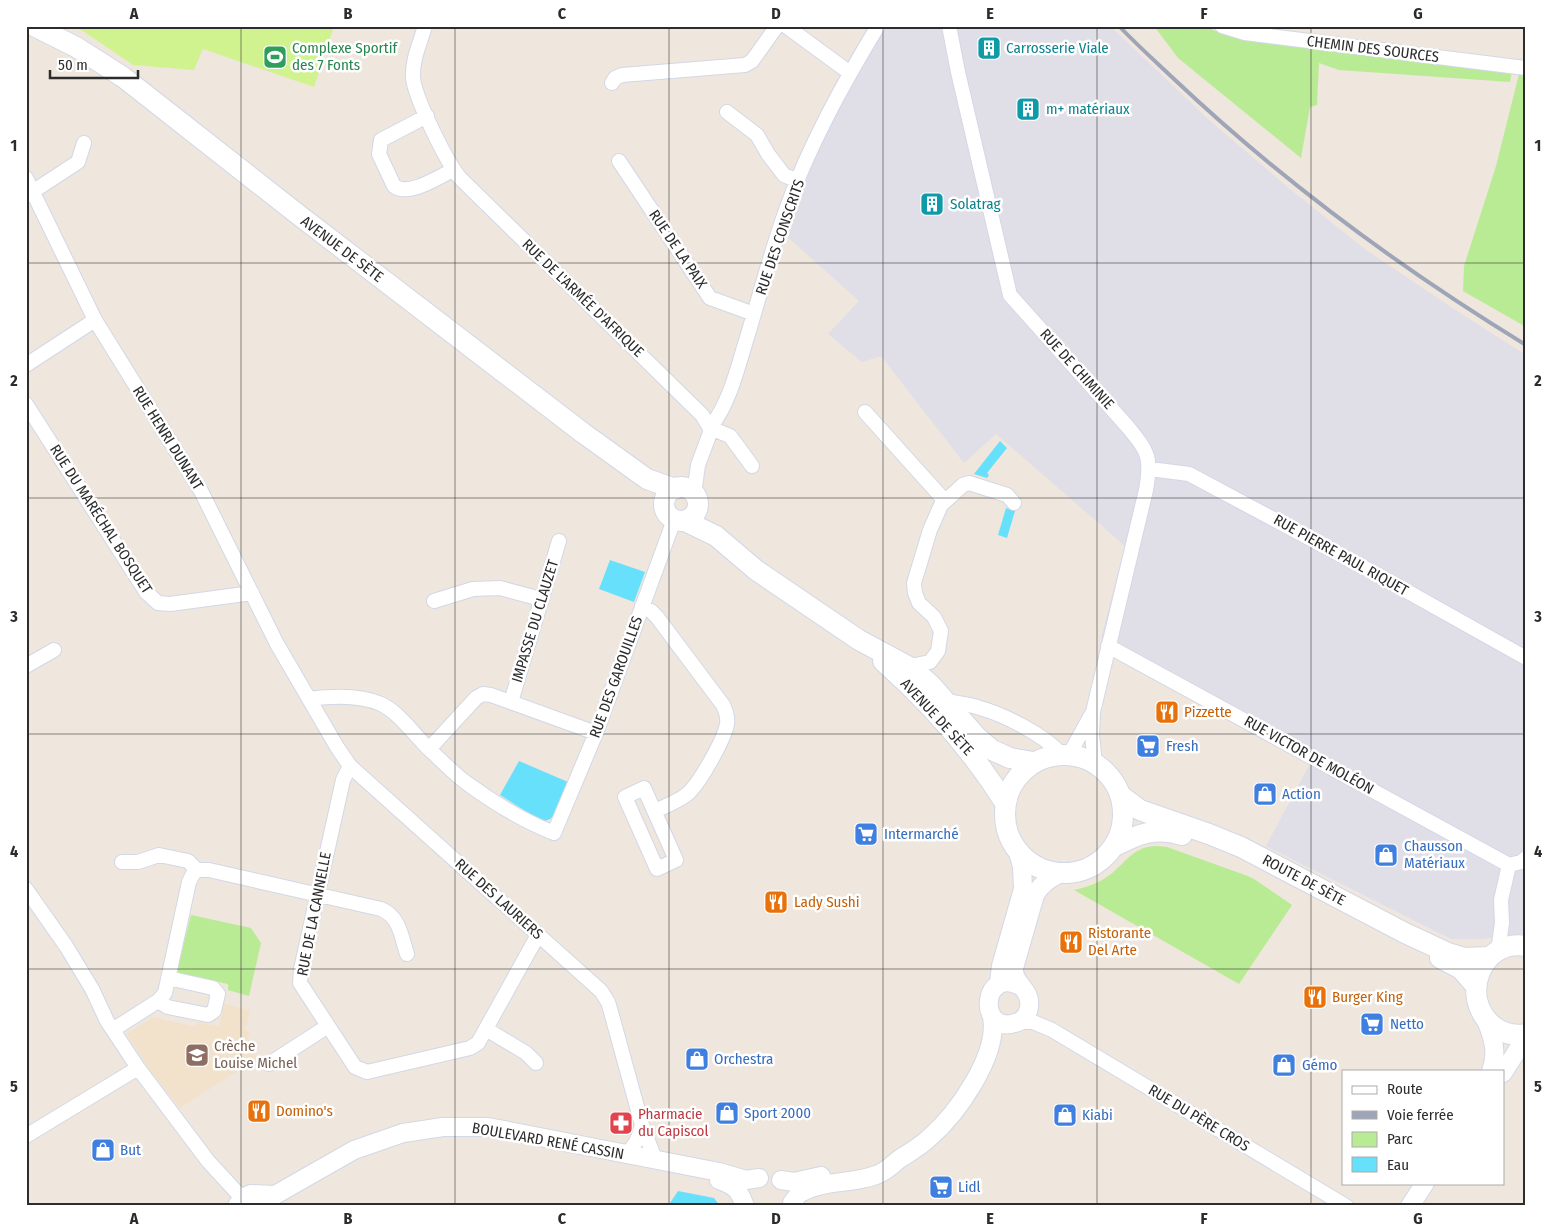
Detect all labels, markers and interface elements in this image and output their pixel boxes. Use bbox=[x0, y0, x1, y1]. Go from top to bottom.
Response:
text: A bbox=[129, 4, 139, 23]
text: B bbox=[344, 4, 353, 23]
text: C bbox=[558, 4, 567, 23]
text: D bbox=[771, 4, 781, 23]
text: E bbox=[986, 4, 994, 23]
text: F bbox=[1200, 4, 1208, 23]
text: G bbox=[1413, 4, 1423, 23]
street label: CHEMIN DES SOURCES bbox=[1306, 32, 1440, 66]
building icon: Carrosserie Viale bbox=[976, 35, 1002, 61]
place label: Complexe Sportif des 7 Fonts bbox=[292, 39, 398, 74]
place label: Carrosserie Viale bbox=[1006, 39, 1109, 57]
sports icon: Complexe Sportif des 7 Fonts bbox=[262, 44, 288, 70]
scale bar bbox=[50, 48, 138, 80]
text: 50 m bbox=[58, 56, 88, 74]
building icon: m+ matériaux bbox=[1015, 96, 1041, 122]
place label: m+ matériaux bbox=[1046, 100, 1130, 118]
text: 1 bbox=[11, 136, 17, 155]
text: 1 bbox=[1535, 136, 1541, 155]
street label: RUE DES CONSCRITS bbox=[752, 177, 808, 297]
building icon: Solatrag bbox=[919, 191, 945, 217]
place label: Solatrag bbox=[950, 195, 1001, 213]
street label: RUE DE LA PAIX bbox=[645, 206, 711, 292]
street label: AVENUE DE SÈTE bbox=[297, 212, 387, 286]
street label: RUE DE L'ARMÉE D'AFRIQUE bbox=[519, 235, 647, 361]
street label: RUE DE CHIMINIE bbox=[1036, 325, 1118, 413]
text: 2 bbox=[9, 371, 18, 390]
text: 2 bbox=[1533, 371, 1542, 390]
street label: RUE HENRI DUNANT bbox=[129, 383, 207, 493]
street label: RUE DU MARÉCHAL BOSQUET bbox=[46, 441, 156, 597]
street label: RUE PIERRE PAUL RIQUET bbox=[1271, 510, 1412, 600]
street label: IMPASSE DU CLAUZET bbox=[508, 557, 562, 685]
text: 3 bbox=[9, 607, 18, 626]
text: 3 bbox=[1533, 607, 1542, 626]
street label: RUE DES GAROUILLES bbox=[586, 614, 646, 740]
street label: AVENUE DE SÈTE bbox=[897, 675, 977, 759]
restaurant icon: Pizzette bbox=[1154, 699, 1180, 725]
place label: Pizzette bbox=[1184, 703, 1232, 721]
street label: RUE VICTOR DE MOLÉON bbox=[1241, 712, 1377, 798]
supermarket icon: Fresh bbox=[1135, 733, 1161, 759]
place label: Fresh bbox=[1166, 737, 1199, 755]
shop icon: Action bbox=[1252, 781, 1278, 807]
place label: Action bbox=[1282, 785, 1321, 803]
supermarket icon: Intermarché bbox=[853, 821, 879, 847]
place label: Intermarché bbox=[884, 825, 959, 843]
place label: Chausson Matériaux bbox=[1404, 837, 1465, 872]
text: 4 bbox=[10, 842, 18, 861]
shop icon: Chausson Matériaux bbox=[1373, 842, 1399, 868]
text: 4 bbox=[1534, 842, 1542, 861]
street label: RUE DE LA CANNELLE bbox=[293, 851, 335, 977]
street label: ROUTE DE SÈTE bbox=[1259, 851, 1349, 909]
street label: RUE DES LAURIERS bbox=[451, 855, 547, 943]
restaurant icon: Lady Sushi bbox=[763, 889, 789, 915]
place label: Lady Sushi bbox=[794, 893, 860, 911]
place label: Ristorante Del Arte bbox=[1088, 924, 1151, 959]
restaurant icon: Ristorante Del Arte bbox=[1058, 929, 1084, 955]
restaurant icon: Burger King bbox=[1302, 984, 1328, 1010]
place label: Burger King bbox=[1332, 988, 1403, 1006]
supermarket icon: Netto bbox=[1359, 1011, 1385, 1037]
place label: Netto bbox=[1390, 1015, 1424, 1033]
place label: Crèche Louise Michel bbox=[214, 1037, 297, 1072]
school or university icon: Crèche Louise Michel bbox=[184, 1042, 210, 1068]
shop icon: Orchestra bbox=[684, 1046, 710, 1072]
place label: Orchestra bbox=[714, 1050, 773, 1068]
shop icon: Gémo bbox=[1271, 1052, 1297, 1078]
place label: Gémo bbox=[1302, 1056, 1338, 1074]
legend bbox=[1342, 1070, 1504, 1184]
text: 5 bbox=[10, 1077, 18, 1096]
text: 5 bbox=[1534, 1077, 1542, 1096]
text: Route bbox=[1387, 1080, 1423, 1098]
street label: RUE DU PÈRE CROS bbox=[1145, 1081, 1253, 1155]
restaurant icon: Domino's bbox=[246, 1098, 272, 1124]
shop icon: Sport 2000 bbox=[714, 1100, 740, 1126]
place label: Domino's bbox=[276, 1102, 333, 1120]
shop icon: Kiabi bbox=[1052, 1102, 1078, 1128]
place label: Sport 2000 bbox=[744, 1104, 811, 1122]
place label: Pharmacie du Capiscol bbox=[638, 1105, 708, 1140]
place label: Kiabi bbox=[1082, 1106, 1113, 1124]
text: Voie ferrée bbox=[1387, 1106, 1454, 1124]
pharmacy icon: Pharmacie du Capiscol bbox=[608, 1110, 634, 1136]
street label: BOULEVARD RENÉ CASSIN bbox=[471, 1119, 625, 1163]
text: Parc bbox=[1387, 1130, 1413, 1148]
shop icon: But bbox=[90, 1137, 116, 1163]
place label: But bbox=[120, 1141, 141, 1159]
text: Eau bbox=[1387, 1156, 1409, 1174]
supermarket icon: Lidl bbox=[928, 1174, 954, 1200]
place label: Lidl bbox=[958, 1178, 980, 1196]
text: A bbox=[129, 1209, 139, 1228]
text: B bbox=[344, 1209, 353, 1228]
text: C bbox=[558, 1209, 567, 1228]
text: D bbox=[771, 1209, 781, 1228]
text: E bbox=[986, 1209, 994, 1228]
text: F bbox=[1200, 1209, 1208, 1228]
text: G bbox=[1413, 1209, 1423, 1228]

